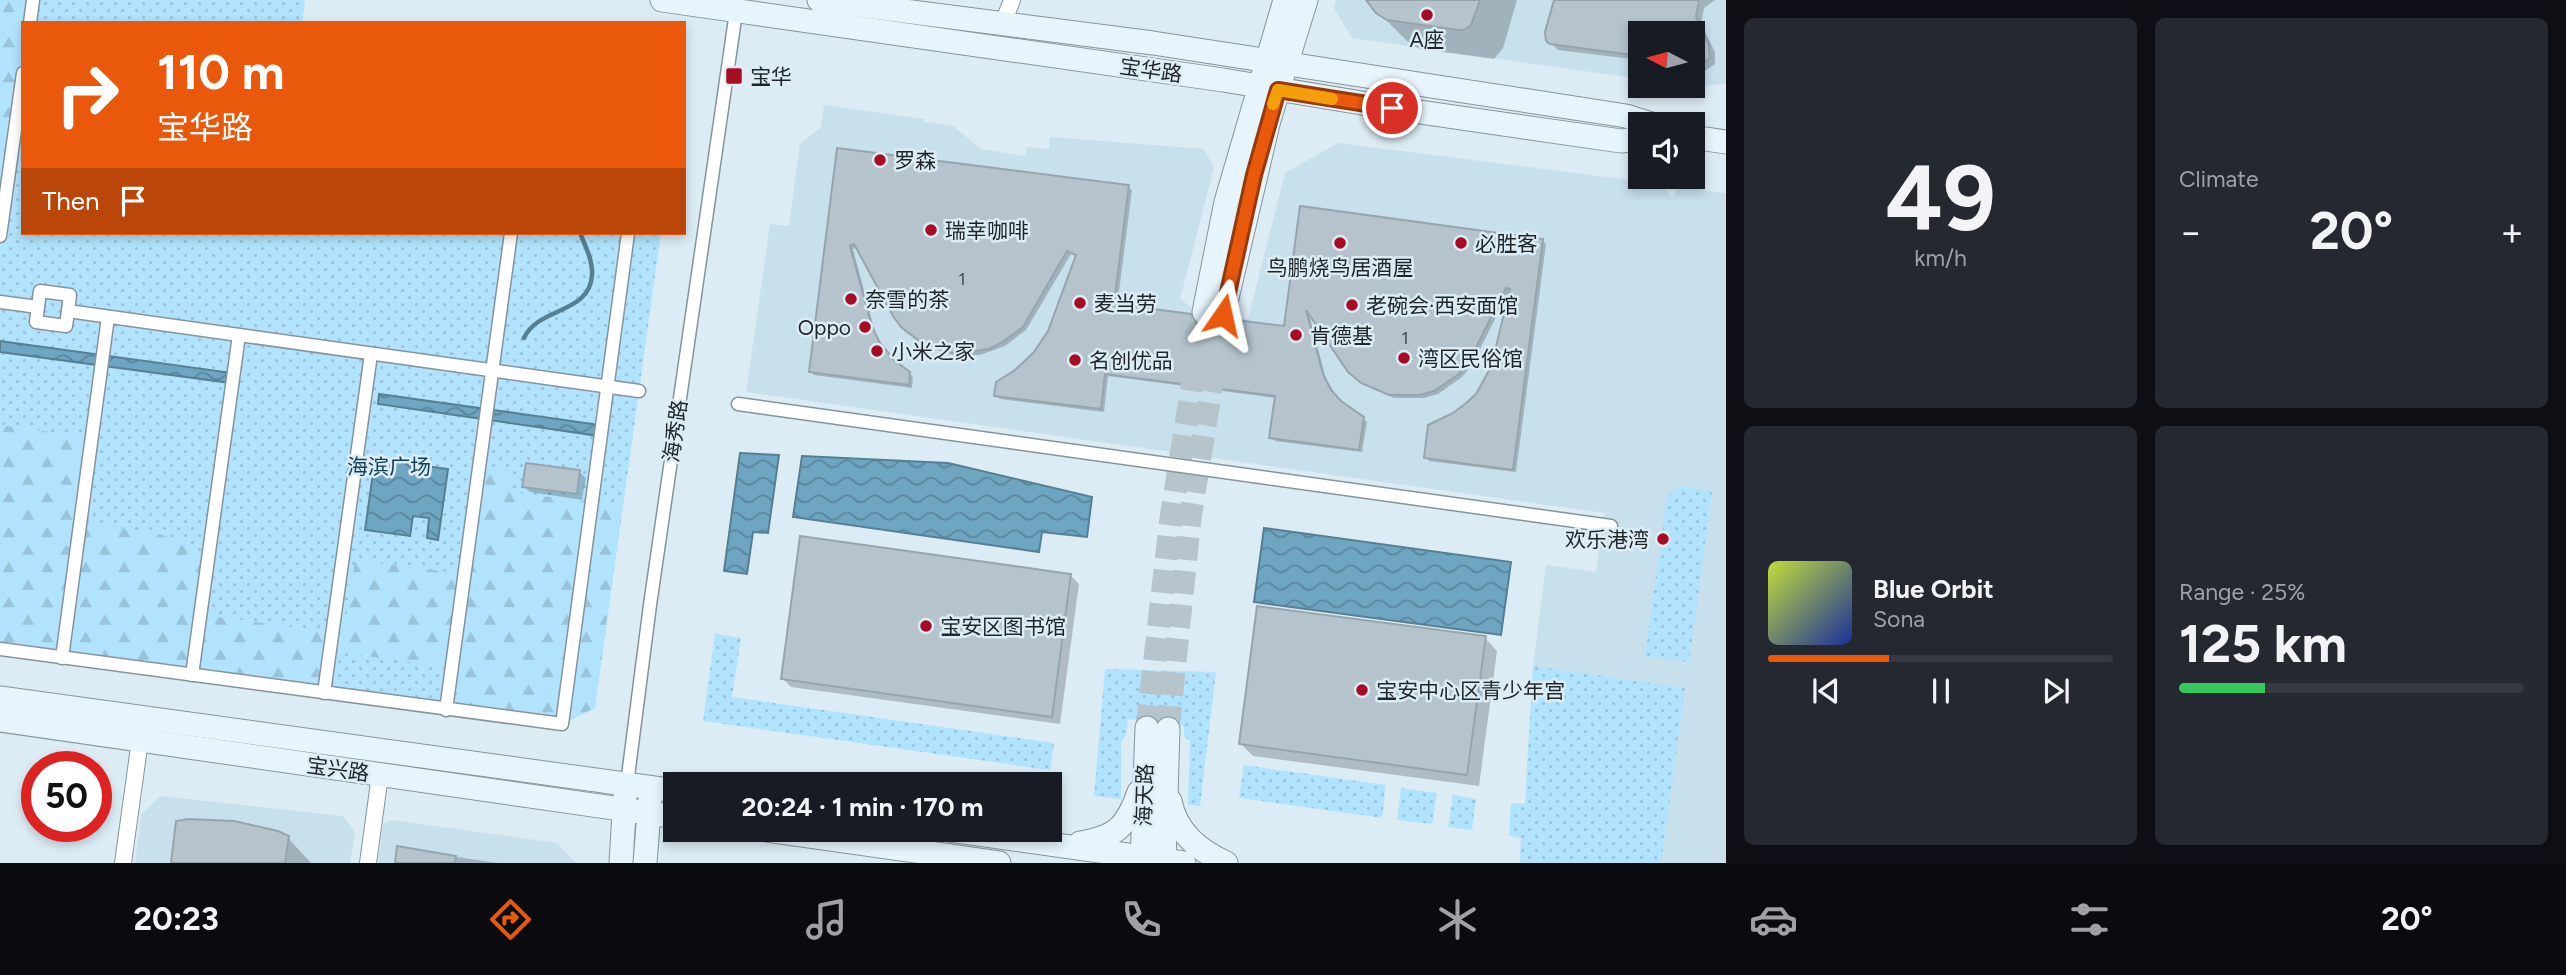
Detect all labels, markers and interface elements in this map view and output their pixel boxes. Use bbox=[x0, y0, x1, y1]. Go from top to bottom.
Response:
marker: A座 bbox=[1419, 7, 1435, 23]
north arrow bbox=[1628, 21, 1704, 98]
map controls bbox=[1628, 21, 1705, 189]
place label: A座 bbox=[1409, 27, 1445, 52]
text: 110 m bbox=[157, 42, 285, 101]
icon: right bbox=[42, 49, 133, 140]
street label: 宝华路 bbox=[1118, 53, 1184, 87]
place label: 宝华 bbox=[750, 64, 792, 89]
marker: 宝华 bbox=[724, 66, 744, 86]
pin bbox=[1362, 78, 1422, 138]
icon: arrive bbox=[1373, 89, 1411, 127]
text: 宝华路 bbox=[157, 109, 253, 147]
button: sound bbox=[1628, 112, 1705, 189]
text: 49 bbox=[1885, 144, 1996, 253]
place label: 罗森 bbox=[894, 148, 936, 173]
marker: 罗森 bbox=[872, 152, 888, 168]
text: Climate bbox=[2179, 165, 2258, 193]
icon: arrive bbox=[114, 182, 152, 220]
text: Then bbox=[42, 185, 100, 217]
text: 20° bbox=[2310, 200, 2393, 262]
text: − bbox=[2179, 209, 2203, 255]
text: + bbox=[2500, 209, 2524, 255]
place label: 瑞幸咖啡 bbox=[945, 218, 1029, 243]
marker: 瑞幸咖啡 bbox=[923, 222, 939, 238]
place label: 必胜客 bbox=[1475, 231, 1538, 256]
marker: 鸟鹏烧鸟居酒屋 bbox=[1332, 235, 1348, 251]
marker: 必胜客 bbox=[1453, 235, 1469, 251]
text: km/h bbox=[1914, 244, 1967, 272]
place label: 鸟鹏烧鸟居酒屋 bbox=[1267, 255, 1414, 280]
house number: 1 bbox=[958, 268, 966, 290]
position arrow bbox=[1186, 278, 1260, 352]
place label: 奈雪的茶 bbox=[865, 287, 949, 312]
marker: 奈雪的茶 bbox=[843, 291, 859, 307]
place label: 麦当劳 bbox=[1094, 291, 1157, 316]
place label: 老碗会·西安面馆 bbox=[1366, 293, 1518, 318]
marker: 麦当劳 bbox=[1072, 295, 1088, 311]
marker: 老碗会·西安面馆 bbox=[1344, 297, 1360, 313]
place label: Oppo bbox=[798, 315, 851, 340]
marker: Oppo bbox=[857, 319, 873, 335]
place label: 肯德基 bbox=[1310, 323, 1373, 348]
marker: 肯德基 bbox=[1288, 327, 1304, 343]
house number: 1 bbox=[1401, 327, 1409, 349]
place label: 小米之家 bbox=[891, 339, 975, 364]
marker: 小米之家 bbox=[869, 343, 885, 359]
place label: 湾区民俗馆 bbox=[1418, 346, 1523, 371]
place label: 名创优品 bbox=[1089, 348, 1173, 373]
marker: 湾区民俗馆 bbox=[1396, 350, 1412, 366]
marker: 名创优品 bbox=[1067, 352, 1083, 368]
street label: 海秀路 bbox=[658, 398, 692, 464]
park label: 海滨广场 bbox=[347, 454, 431, 479]
place label: 欢乐港湾 bbox=[1565, 527, 1649, 552]
marker: 欢乐港湾 bbox=[1655, 531, 1671, 547]
text: Blue Orbit bbox=[1873, 573, 1994, 605]
text: Range · 25% bbox=[2179, 578, 2305, 606]
text: Sona bbox=[1873, 605, 1925, 633]
text: 125 km bbox=[2179, 613, 2347, 675]
place label: 宝安区图书馆 bbox=[940, 614, 1066, 639]
marker: 宝安区图书馆 bbox=[918, 618, 934, 634]
icon: previous bbox=[1807, 672, 1845, 710]
icon: pause bbox=[1922, 672, 1960, 710]
icon: next bbox=[2037, 672, 2075, 710]
place label: 宝安中心区青少年宫 bbox=[1376, 678, 1565, 703]
marker: 宝安中心区青少年宫 bbox=[1354, 682, 1370, 698]
speed limit sign: 50 bbox=[21, 751, 112, 842]
street label: 宝兴路 bbox=[305, 752, 371, 786]
street label: 海天路 bbox=[1130, 763, 1158, 827]
text: 20:24 · 1 min · 170 m bbox=[741, 791, 984, 823]
icon: directions bbox=[486, 895, 535, 944]
icon: music bbox=[802, 895, 851, 944]
icon: phone bbox=[1117, 895, 1166, 944]
icon: climate bbox=[1433, 895, 1482, 944]
icon: car bbox=[1749, 895, 1798, 944]
icon: filters bbox=[2065, 895, 2114, 944]
text: 20:23 bbox=[133, 900, 219, 938]
text: 20° bbox=[2381, 900, 2433, 938]

